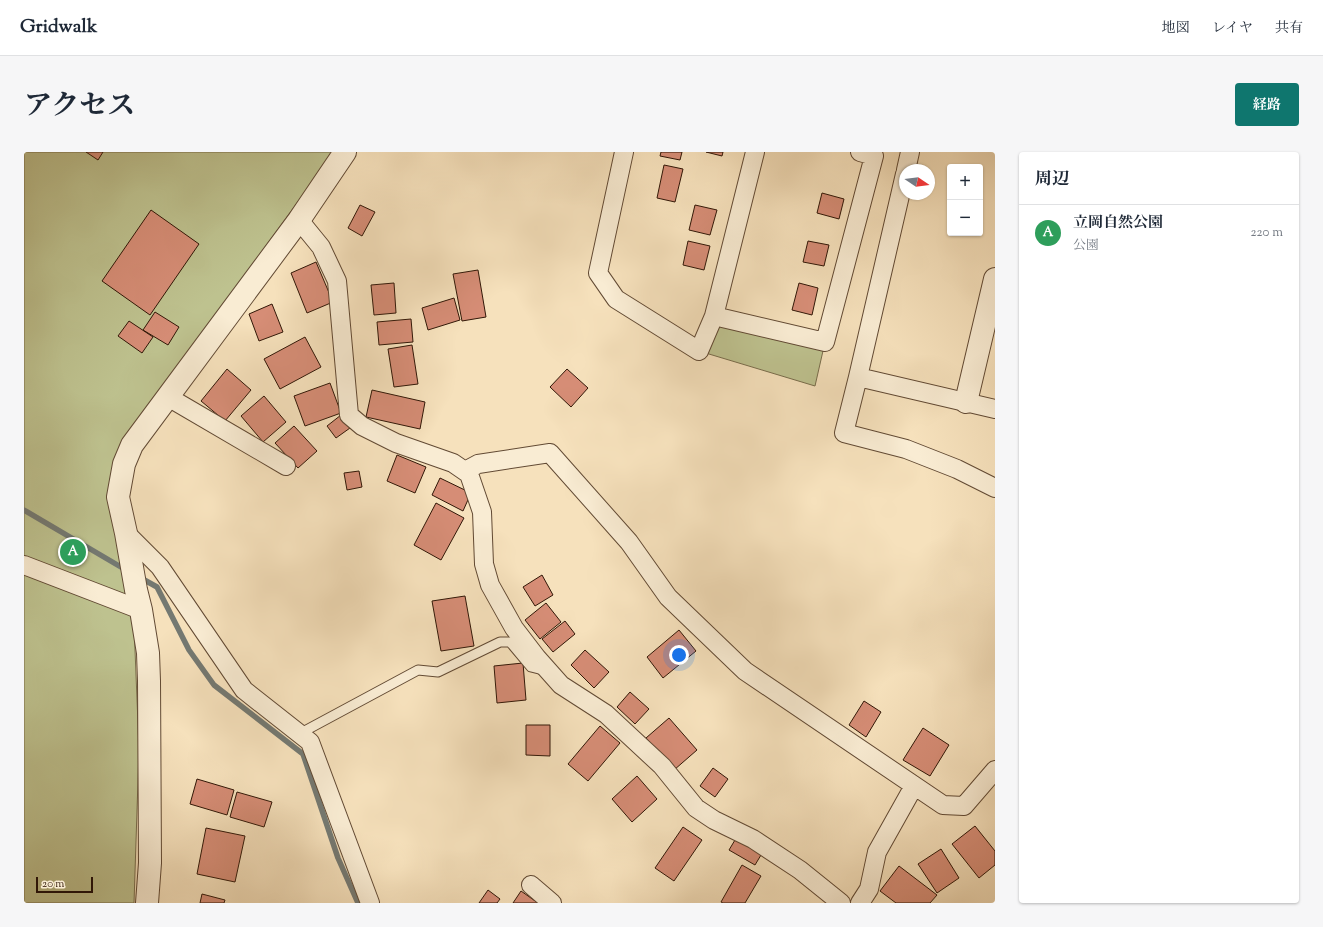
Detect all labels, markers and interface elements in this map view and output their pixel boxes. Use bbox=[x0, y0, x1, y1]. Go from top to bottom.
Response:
text: Gridwalk bbox=[20, 14, 97, 41]
text: 地図 bbox=[1162, 19, 1190, 39]
text: レイヤ bbox=[1212, 19, 1253, 39]
text: 共有 bbox=[1275, 19, 1303, 39]
button: 経路 bbox=[1235, 83, 1299, 126]
text: アクセス bbox=[24, 87, 135, 127]
north arrow bbox=[899, 164, 935, 200]
map controls bbox=[947, 164, 983, 236]
button: + bbox=[947, 164, 983, 200]
text: 周辺 bbox=[1035, 168, 1069, 192]
button: − bbox=[947, 200, 983, 236]
text: 立岡自然公園 bbox=[1073, 213, 1163, 234]
text: A bbox=[1043, 224, 1053, 242]
text: 220 m bbox=[1250, 224, 1283, 242]
text: 公園 bbox=[1073, 237, 1099, 255]
pin: A bbox=[60, 537, 86, 567]
your location bbox=[669, 645, 689, 665]
scale bar bbox=[36, 875, 93, 894]
text: 20 m bbox=[42, 876, 64, 892]

